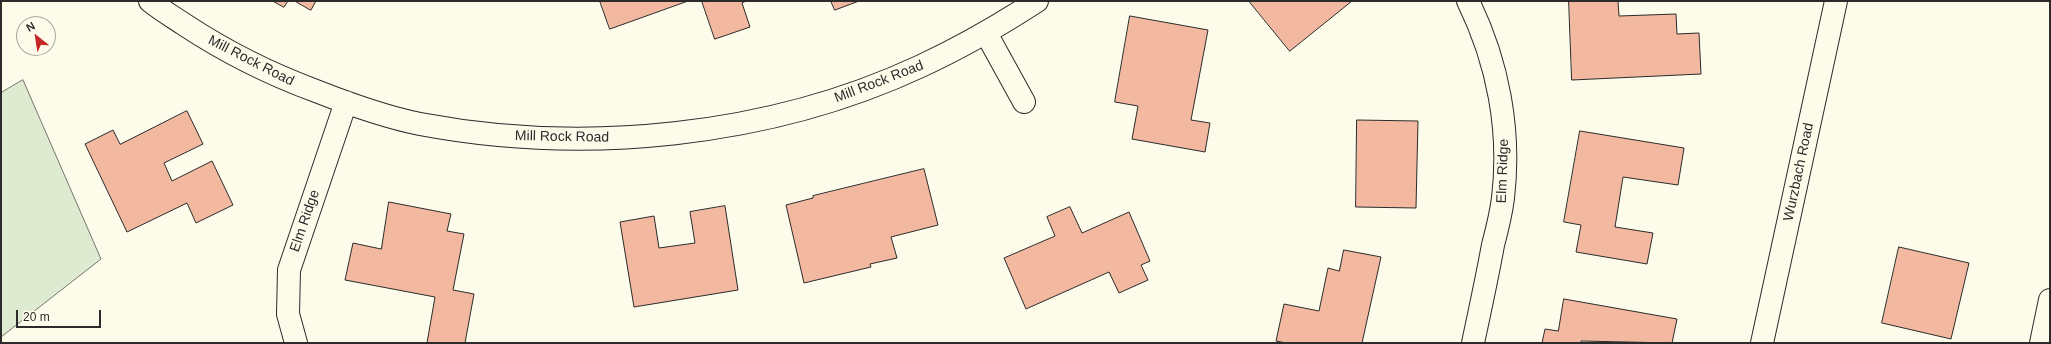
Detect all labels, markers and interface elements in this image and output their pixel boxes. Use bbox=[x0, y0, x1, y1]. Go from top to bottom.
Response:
north arrow bbox=[16, 16, 56, 56]
text: N bbox=[24, 19, 37, 34]
street label: Mill Rock Road bbox=[205, 32, 297, 90]
street label: Mill Rock Road bbox=[832, 57, 926, 107]
street label: Wurzbach Road bbox=[1780, 121, 1818, 223]
street label: Mill Rock Road bbox=[515, 128, 609, 146]
street label: Elm Ridge bbox=[1493, 138, 1513, 204]
street label: Elm Ridge bbox=[287, 188, 323, 254]
scale bar bbox=[18, 302, 103, 328]
text: 20 m bbox=[23, 310, 50, 324]

